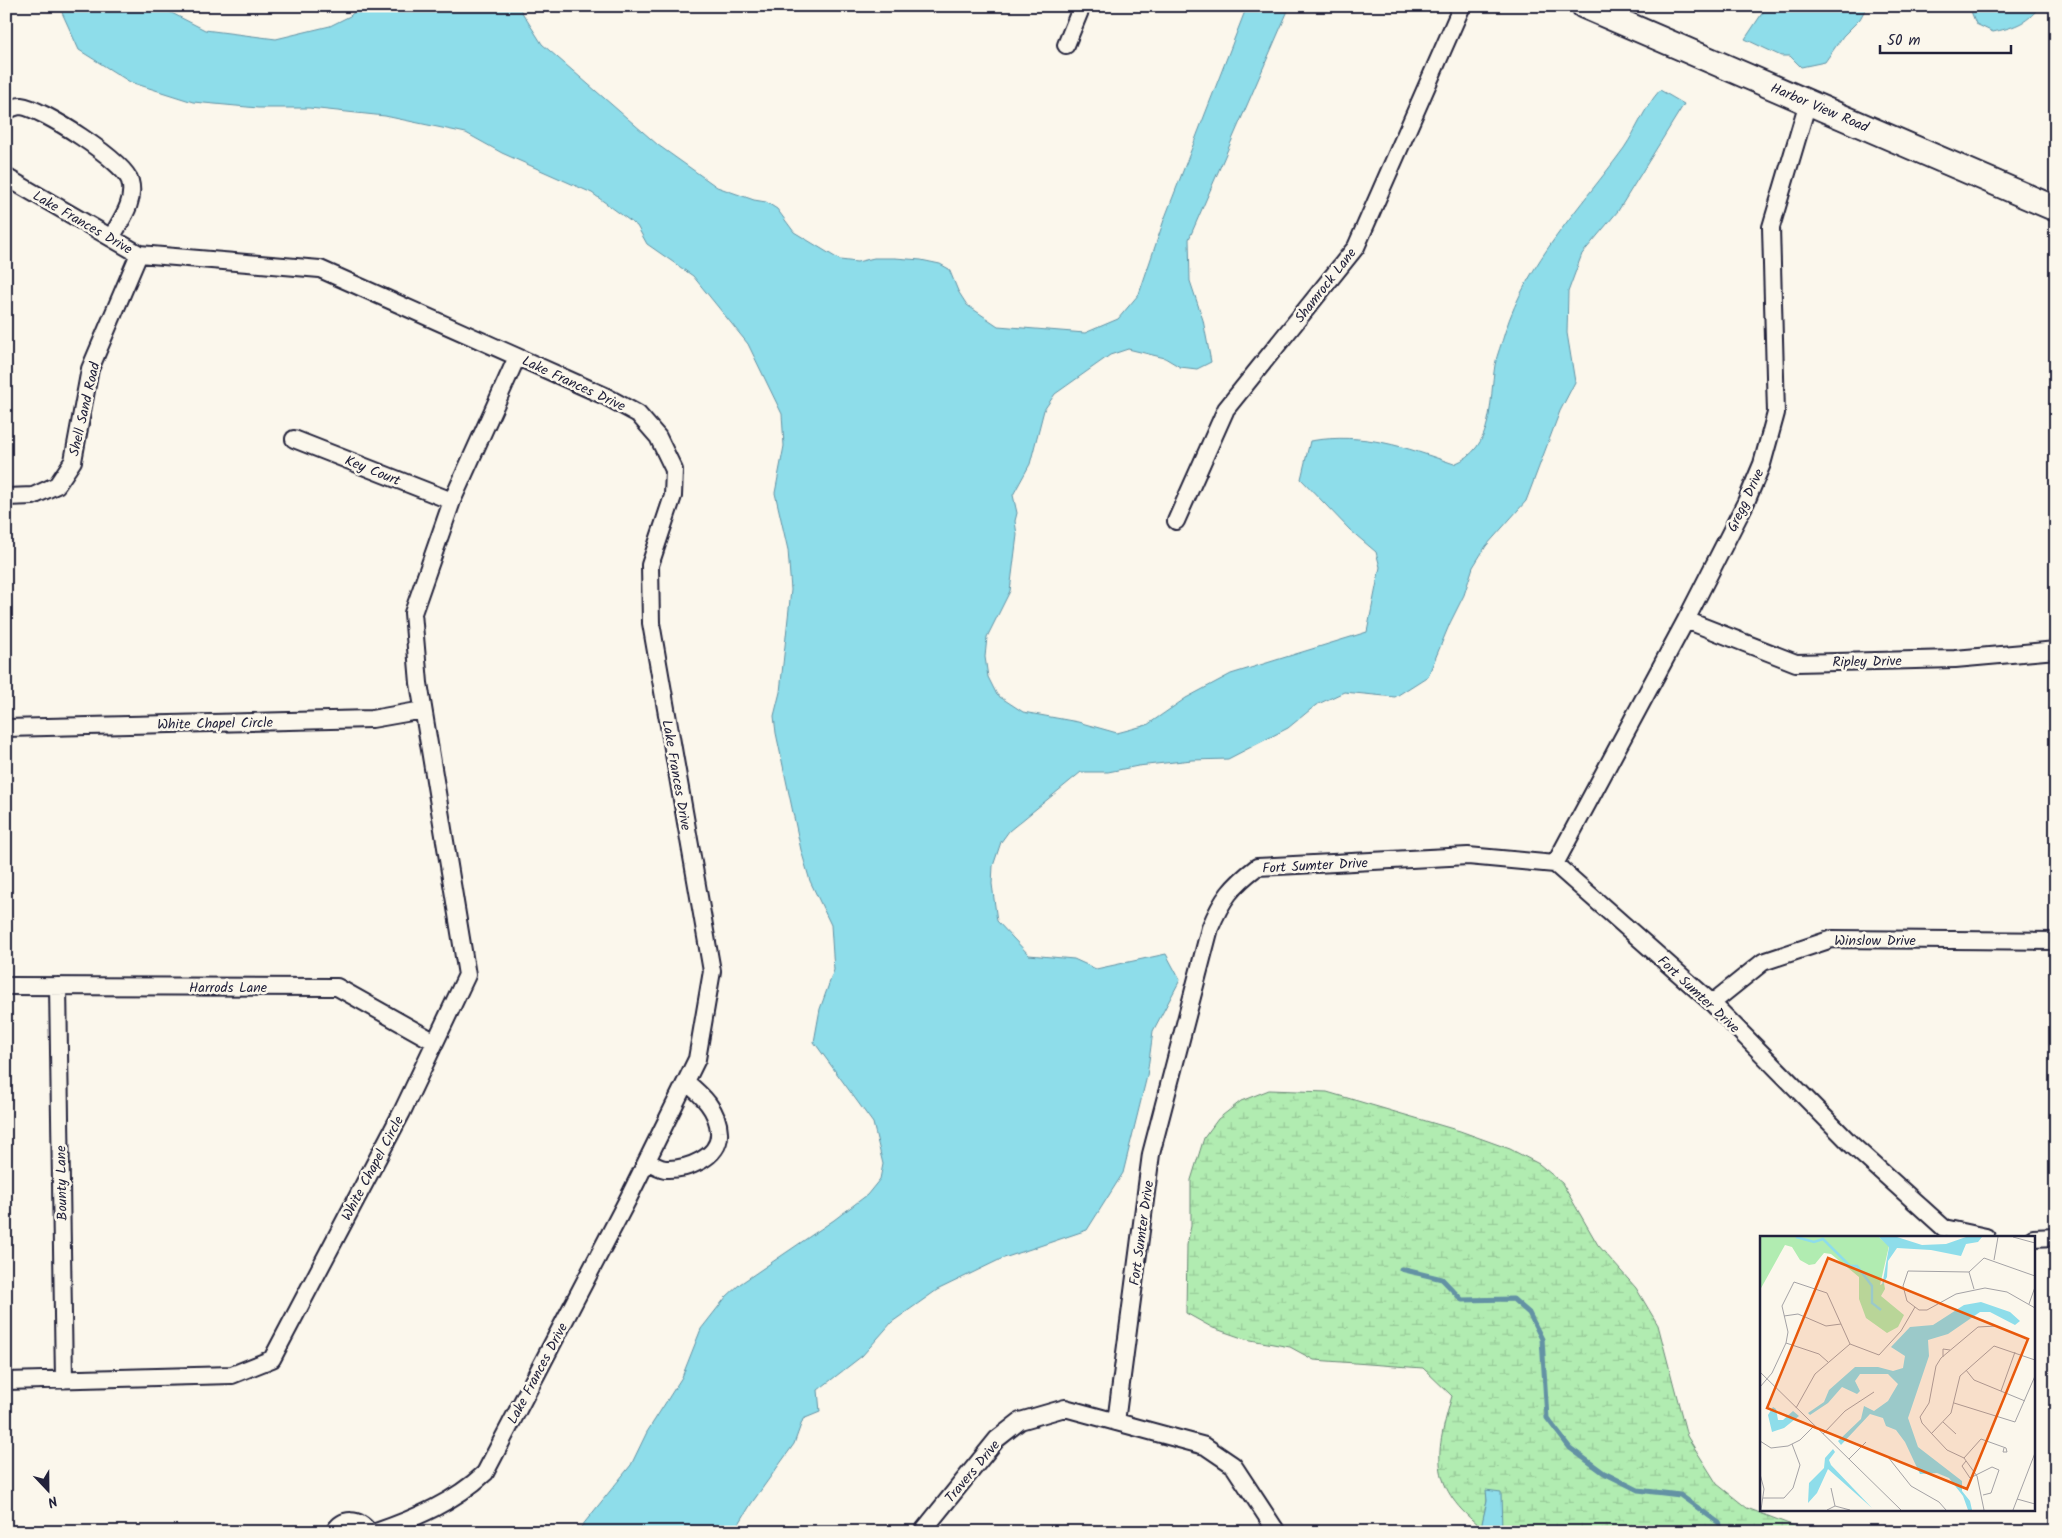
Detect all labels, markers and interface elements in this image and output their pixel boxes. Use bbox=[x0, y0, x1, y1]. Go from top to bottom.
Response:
scale bar bbox=[1880, 22, 2011, 54]
text: 50 m bbox=[1887, 29, 1921, 53]
street label: Harbor View Road bbox=[1767, 77, 1873, 139]
street label: Lake Frances Drive bbox=[29, 185, 137, 261]
street label: Shamrock Lane bbox=[1289, 243, 1363, 328]
street label: Lake Frances Drive bbox=[518, 350, 630, 418]
street label: Shell Sand Road bbox=[63, 359, 107, 458]
street label: Key Court bbox=[341, 450, 404, 492]
street label: Gregg Drive bbox=[1722, 465, 1770, 536]
street label: Ripley Drive bbox=[1832, 650, 1903, 674]
street label: White Chapel Circle bbox=[157, 712, 274, 736]
street label: Lake Frances Drive bbox=[655, 718, 697, 833]
street label: Fort Sumter Drive bbox=[1262, 852, 1369, 880]
street label: Winslow Drive bbox=[1834, 930, 1917, 952]
street label: Fort Sumter Drive bbox=[1652, 951, 1745, 1039]
street label: Harrods Lane bbox=[189, 977, 268, 999]
street label: White Chapel Circle bbox=[336, 1112, 410, 1225]
street label: Bounty Lane bbox=[50, 1145, 74, 1221]
street label: Fort Sumter Drive bbox=[1124, 1179, 1160, 1287]
inset map bbox=[1760, 1236, 2034, 1510]
street label: Lake Frances Drive bbox=[502, 1318, 574, 1428]
street label: Travers Drive bbox=[940, 1435, 1006, 1508]
north arrow bbox=[22, 1466, 72, 1516]
text: N bbox=[44, 1489, 61, 1513]

